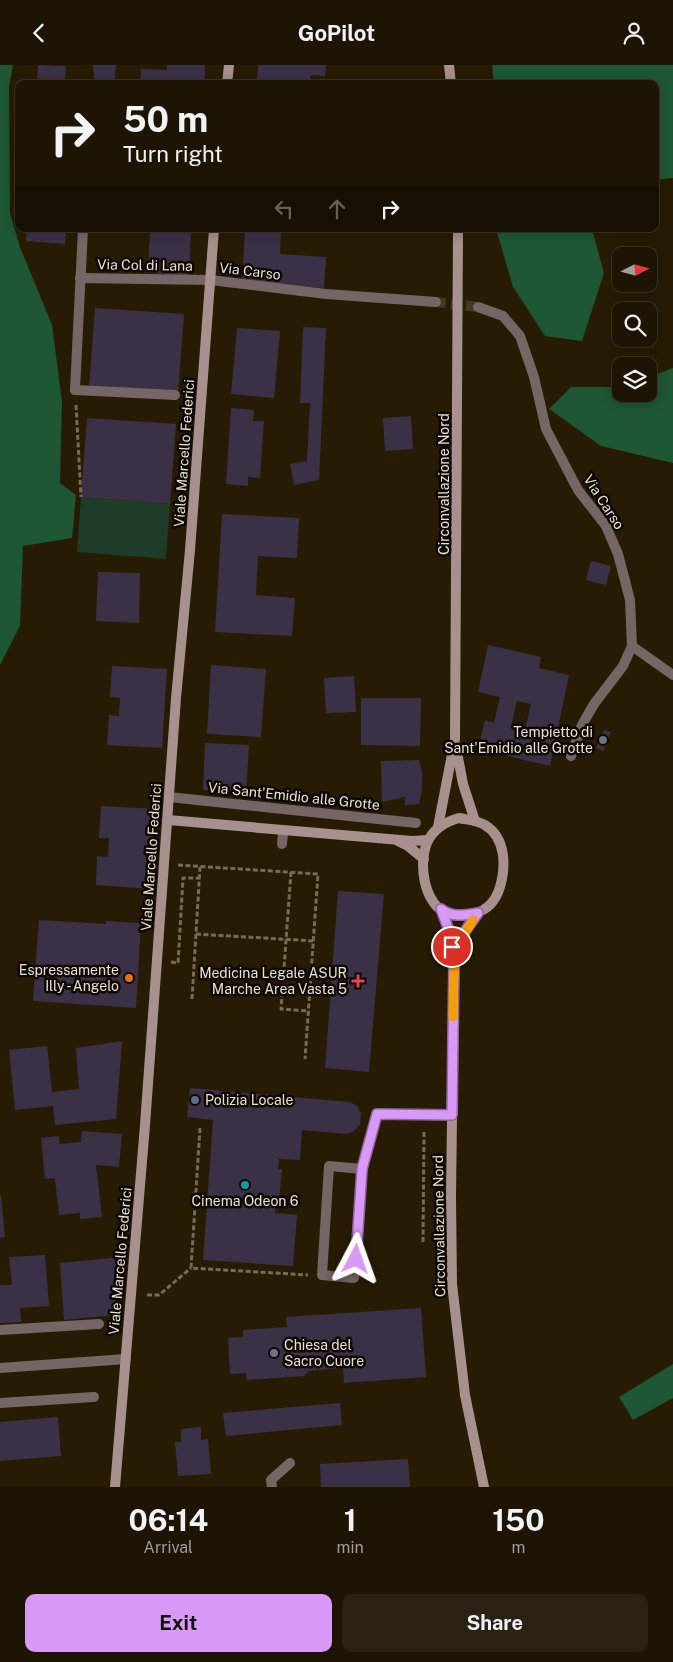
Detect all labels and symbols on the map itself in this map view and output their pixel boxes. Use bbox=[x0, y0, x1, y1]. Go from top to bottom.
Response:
north arrow bbox=[612, 247, 658, 293]
street label: Via Col di Lana bbox=[97, 256, 193, 274]
street label: Via Carso bbox=[218, 259, 282, 283]
street label: Viale Marcello Federici bbox=[171, 379, 197, 527]
street label: Circonvallazione Nord bbox=[436, 413, 452, 555]
street label: Via Carso bbox=[580, 472, 628, 532]
place label: Tempietto di Sant'Emidio alle Grotte bbox=[444, 724, 593, 756]
marker: Tempietto di Sant'Emidio alle Grotte bbox=[597, 734, 609, 746]
street label: Via Sant'Emidio alle Grotte bbox=[207, 779, 381, 813]
street label: Viale Marcello Federici bbox=[138, 783, 164, 931]
pin bbox=[431, 926, 473, 968]
place label: Espressamente Illy - Angelo bbox=[19, 962, 119, 994]
place label: Medicina Legale ASUR Marche Area Vasta 5 bbox=[199, 965, 347, 997]
marker: Espressamente Illy - Angelo bbox=[123, 972, 135, 984]
marker: Medicina Legale ASUR Marche Area Vasta 5 bbox=[351, 974, 365, 988]
place label: Polizia Locale bbox=[205, 1092, 294, 1108]
marker: Polizia Locale bbox=[189, 1094, 201, 1106]
street label: Circonvallazione Nord bbox=[430, 1155, 448, 1297]
marker: Cinema Odeon 6 bbox=[239, 1179, 251, 1191]
street label: Viale Marcello Federici bbox=[106, 1187, 134, 1335]
place label: Cinema Odeon 6 bbox=[191, 1193, 299, 1209]
position arrow bbox=[329, 1232, 381, 1284]
place label: Chiesa del Sacro Cuore bbox=[284, 1337, 364, 1369]
marker: Chiesa del Sacro Cuore bbox=[268, 1347, 280, 1359]

